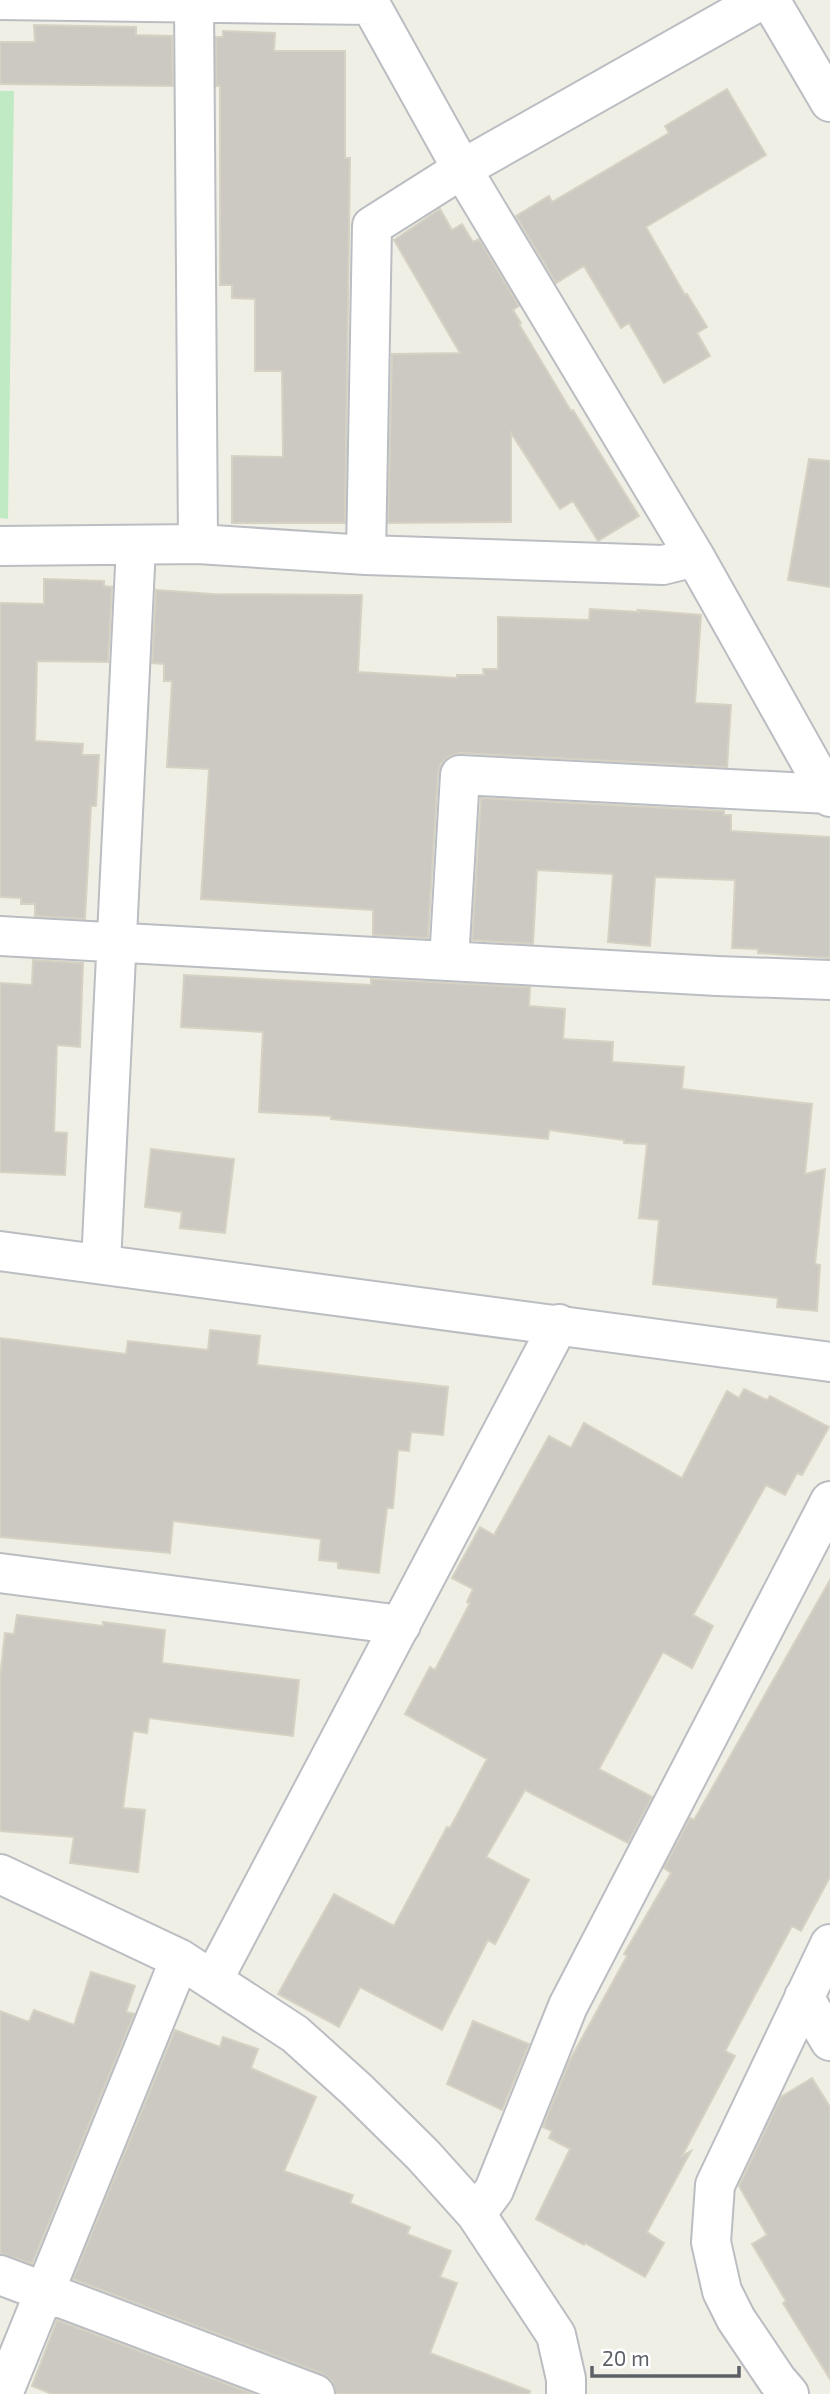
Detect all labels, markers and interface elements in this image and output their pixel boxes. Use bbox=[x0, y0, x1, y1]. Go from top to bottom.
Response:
scale bar bbox=[592, 2334, 739, 2378]
text: 20 m bbox=[602, 2345, 650, 2370]

